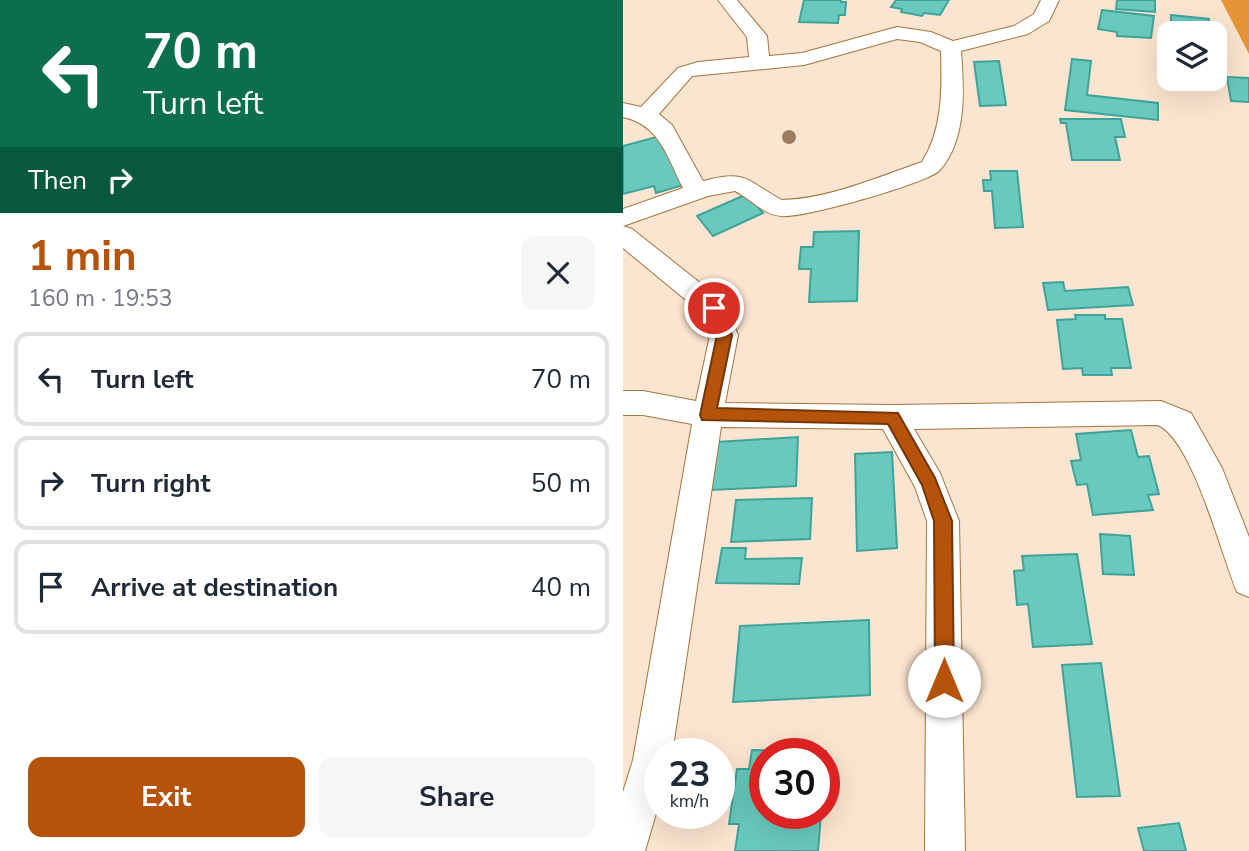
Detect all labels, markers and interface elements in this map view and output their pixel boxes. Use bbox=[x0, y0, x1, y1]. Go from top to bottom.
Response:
text: 70 m bbox=[143, 18, 258, 85]
map controls bbox=[1157, 21, 1227, 91]
button: layers bbox=[1157, 21, 1227, 91]
icon: left bbox=[28, 28, 119, 119]
text: Turn left bbox=[143, 82, 263, 125]
icon: right bbox=[101, 161, 139, 199]
text: Then bbox=[28, 163, 87, 198]
text: 1 min bbox=[28, 228, 137, 285]
button: close bbox=[521, 236, 595, 310]
pin bbox=[684, 278, 744, 338]
text: 160 m · 19:53 bbox=[28, 283, 173, 314]
icon: arrive bbox=[695, 289, 733, 327]
icon: left bbox=[32, 360, 70, 398]
text: Turn left bbox=[91, 362, 194, 397]
text: 70 m bbox=[531, 362, 591, 397]
icon: right bbox=[32, 464, 70, 502]
text: Turn right bbox=[91, 466, 210, 501]
text: 50 m bbox=[531, 466, 591, 501]
icon: arrive bbox=[32, 568, 70, 606]
text: Arrive at destination bbox=[91, 570, 338, 605]
text: 40 m bbox=[531, 570, 591, 605]
position arrow bbox=[907, 644, 981, 718]
speed limit sign: 30 bbox=[749, 738, 840, 829]
text: 23 bbox=[668, 751, 711, 798]
button: Exit bbox=[28, 757, 305, 837]
button: Share bbox=[319, 757, 595, 837]
text: km/h bbox=[670, 789, 709, 813]

